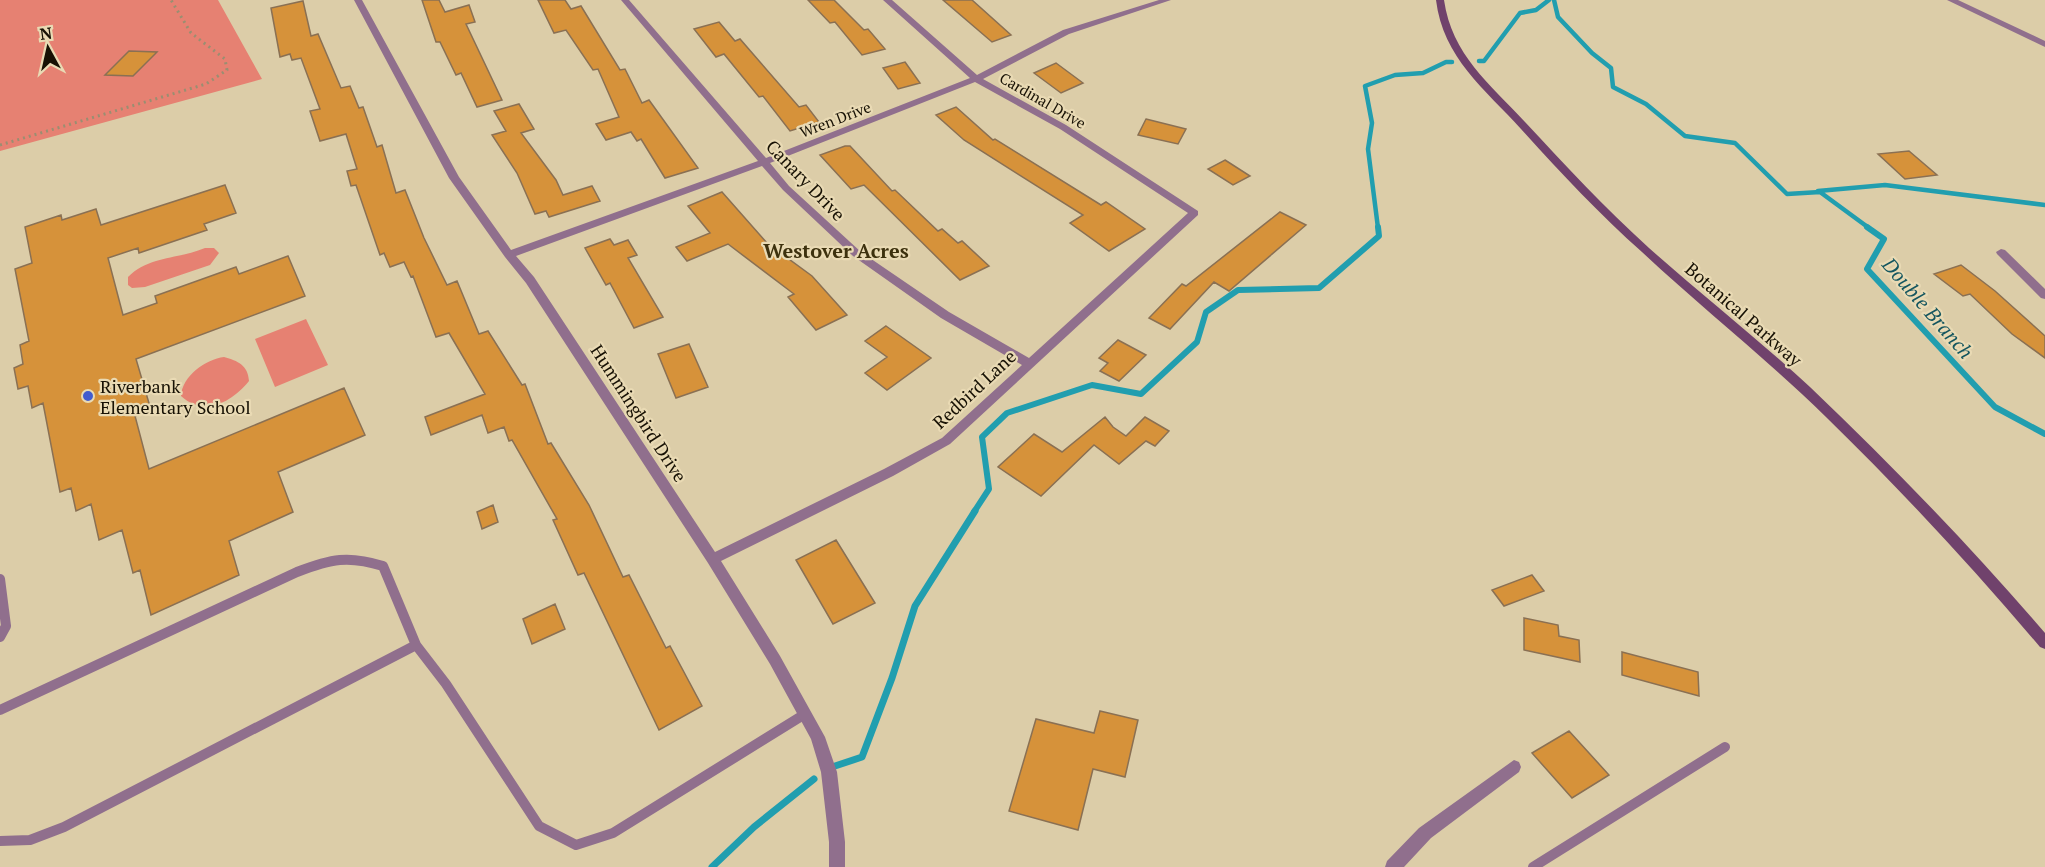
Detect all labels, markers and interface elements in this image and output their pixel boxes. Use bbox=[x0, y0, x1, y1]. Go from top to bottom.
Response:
north arrow bbox=[18, 18, 78, 78]
text: N bbox=[38, 21, 53, 45]
street label: Cardinal Drive bbox=[996, 67, 1090, 133]
street label: Wren Drive bbox=[797, 96, 873, 142]
street label: Canary Drive bbox=[761, 134, 851, 226]
district label: Westover Acres bbox=[763, 237, 909, 264]
water label: Double Branch bbox=[1876, 251, 1980, 364]
street label: Botanical Parkway bbox=[1681, 257, 1808, 372]
street label: Hummingbird Drive bbox=[585, 340, 693, 486]
street label: Redbird Lane bbox=[927, 344, 1021, 434]
place label: Riverbank Elementary School bbox=[100, 374, 251, 419]
marker: Riverbank Elementary School bbox=[81, 389, 95, 403]

